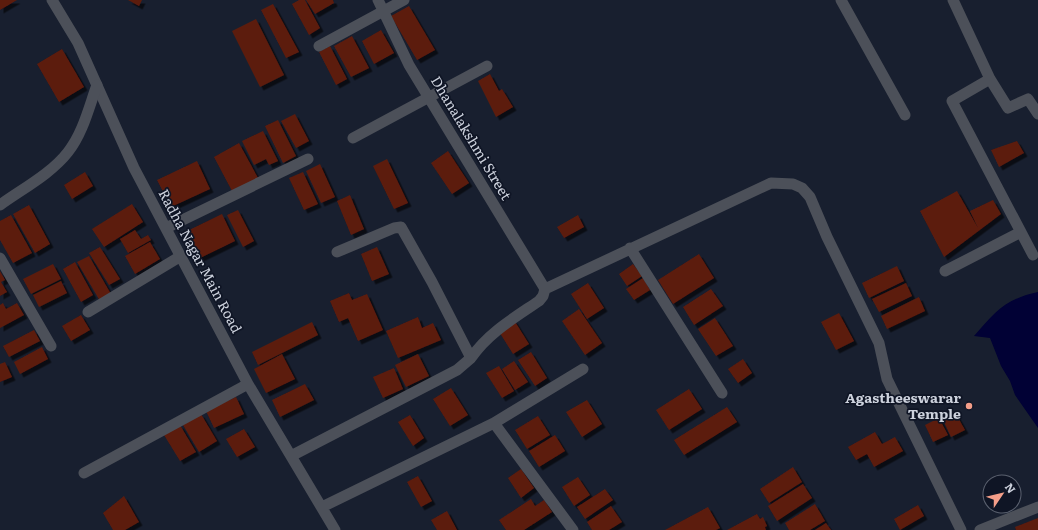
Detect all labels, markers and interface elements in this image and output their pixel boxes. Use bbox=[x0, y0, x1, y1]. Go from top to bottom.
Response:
street label: Dhanalakshmi Street bbox=[427, 72, 517, 204]
street label: Radha Nagar Main Road bbox=[154, 185, 248, 337]
place label: Agastheeswarar Temple bbox=[845, 387, 961, 423]
marker: Agastheeswarar Temple bbox=[964, 401, 974, 411]
north arrow bbox=[982, 474, 1022, 514]
text: N bbox=[1002, 479, 1020, 496]

